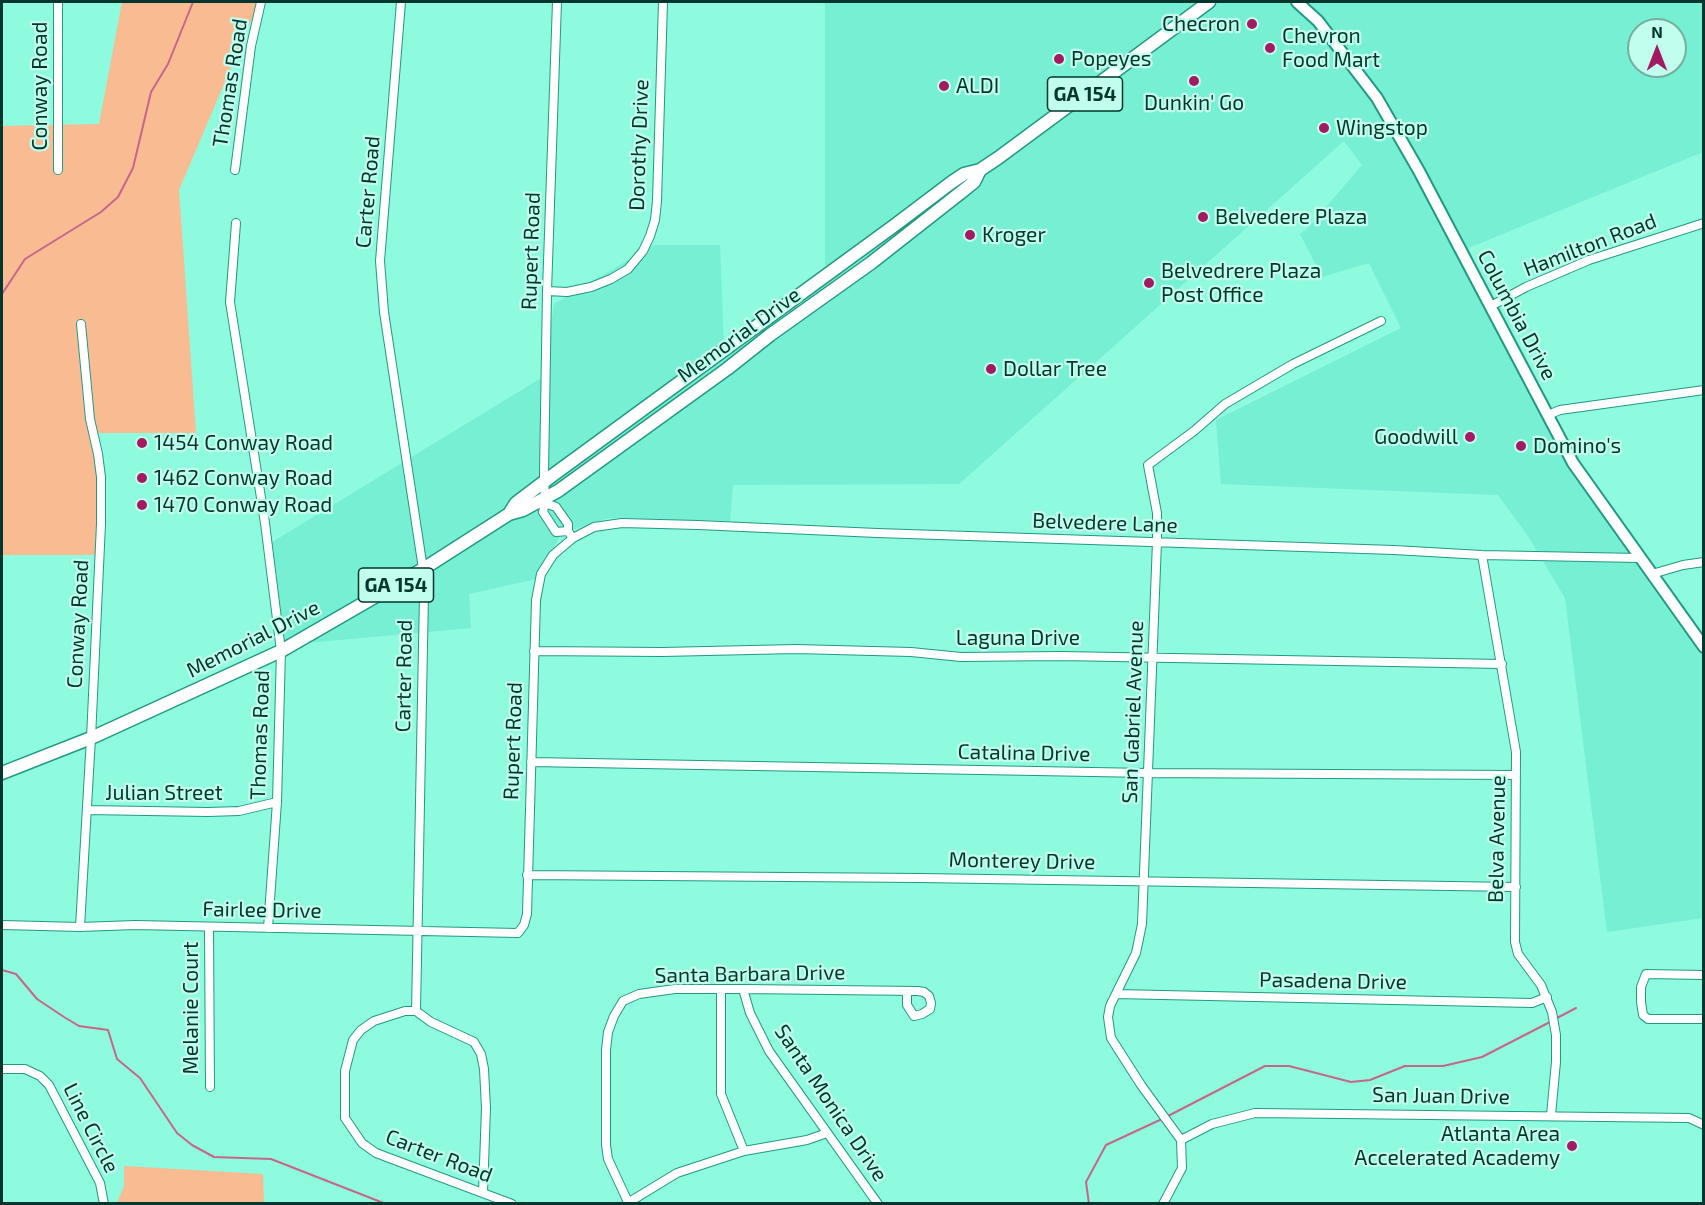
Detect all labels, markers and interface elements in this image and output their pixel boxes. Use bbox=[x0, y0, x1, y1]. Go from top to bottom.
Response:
place label: Checron bbox=[1162, 11, 1240, 37]
street label: Thomas Road bbox=[207, 17, 253, 149]
marker: Checron bbox=[1245, 17, 1259, 31]
north arrow bbox=[1627, 18, 1687, 78]
street label: Conway Road bbox=[27, 21, 53, 151]
text: N bbox=[1651, 22, 1663, 41]
place label: Chevron Food Mart bbox=[1282, 23, 1380, 73]
marker: Chevron Food Mart bbox=[1263, 41, 1277, 55]
place label: Popeyes bbox=[1071, 46, 1152, 72]
marker: Popeyes bbox=[1052, 52, 1066, 66]
place label: ALDI bbox=[956, 73, 999, 99]
marker: Dunkin' Go bbox=[1187, 74, 1201, 88]
road number: GA 154 bbox=[1048, 77, 1122, 111]
street label: Dorothy Drive bbox=[624, 79, 654, 211]
marker: ALDI bbox=[937, 79, 951, 93]
place label: Dunkin' Go bbox=[1144, 90, 1244, 116]
place label: Wingstop bbox=[1336, 115, 1428, 141]
marker: Wingstop bbox=[1317, 121, 1331, 135]
street label: Carter Road bbox=[351, 135, 385, 249]
street label: Rupert Road bbox=[516, 192, 546, 310]
place label: Belvedere Plaza bbox=[1215, 204, 1367, 230]
street label: Hamilton Road bbox=[1520, 208, 1660, 282]
marker: Belvedere Plaza bbox=[1196, 210, 1210, 224]
place label: Kroger bbox=[982, 222, 1046, 248]
marker: Kroger bbox=[963, 228, 977, 242]
street label: Columbia Drive bbox=[1472, 246, 1562, 384]
place label: Belvedrere Plaza Post Office bbox=[1161, 258, 1321, 308]
marker: Belvedrere Plaza Post Office bbox=[1142, 276, 1156, 290]
street label: Memorial Drive bbox=[673, 282, 805, 388]
place label: Dollar Tree bbox=[1003, 356, 1107, 382]
marker: Dollar Tree bbox=[984, 362, 998, 376]
place label: Goodwill bbox=[1374, 424, 1458, 450]
place label: 1454 Conway Road bbox=[154, 430, 333, 456]
marker: Goodwill bbox=[1463, 430, 1477, 444]
place label: Domino's bbox=[1533, 433, 1621, 459]
marker: 1454 Conway Road bbox=[135, 436, 149, 450]
marker: Domino's bbox=[1514, 439, 1528, 453]
place label: 1462 Conway Road bbox=[154, 465, 333, 491]
marker: 1462 Conway Road bbox=[135, 471, 149, 485]
place label: 1470 Conway Road bbox=[154, 492, 332, 518]
marker: 1470 Conway Road bbox=[135, 498, 149, 512]
street label: Belvedere Lane bbox=[1032, 508, 1178, 538]
street label: Conway Road bbox=[62, 559, 94, 689]
road number: GA 154 bbox=[358, 568, 434, 602]
street label: Memorial Drive bbox=[182, 595, 324, 683]
street label: Carter Road bbox=[390, 619, 418, 733]
street label: San Gabriel Avenue bbox=[1117, 620, 1149, 804]
street label: Laguna Drive bbox=[956, 625, 1080, 651]
street label: Thomas Road bbox=[245, 670, 275, 800]
street label: Rupert Road bbox=[498, 682, 528, 800]
street label: Catalina Drive bbox=[957, 739, 1091, 767]
street label: Belva Avenue bbox=[1483, 775, 1511, 903]
street label: Julian Street bbox=[105, 780, 223, 806]
street label: Monterey Drive bbox=[948, 847, 1096, 875]
street label: Fairlee Drive bbox=[202, 896, 322, 924]
street label: Melanie Court bbox=[178, 941, 204, 1075]
street label: Santa Barbara Drive bbox=[654, 960, 846, 988]
street label: Pasadena Drive bbox=[1259, 967, 1407, 995]
street label: Santa Monica Drive bbox=[769, 1020, 893, 1186]
street label: Line Circle bbox=[58, 1079, 124, 1177]
street label: San Juan Drive bbox=[1372, 1082, 1510, 1110]
place label: Atlanta Area Accelerated Academy bbox=[1354, 1121, 1560, 1171]
street label: Carter Road bbox=[382, 1124, 496, 1188]
marker: Atlanta Area Accelerated Academy bbox=[1565, 1139, 1579, 1153]

